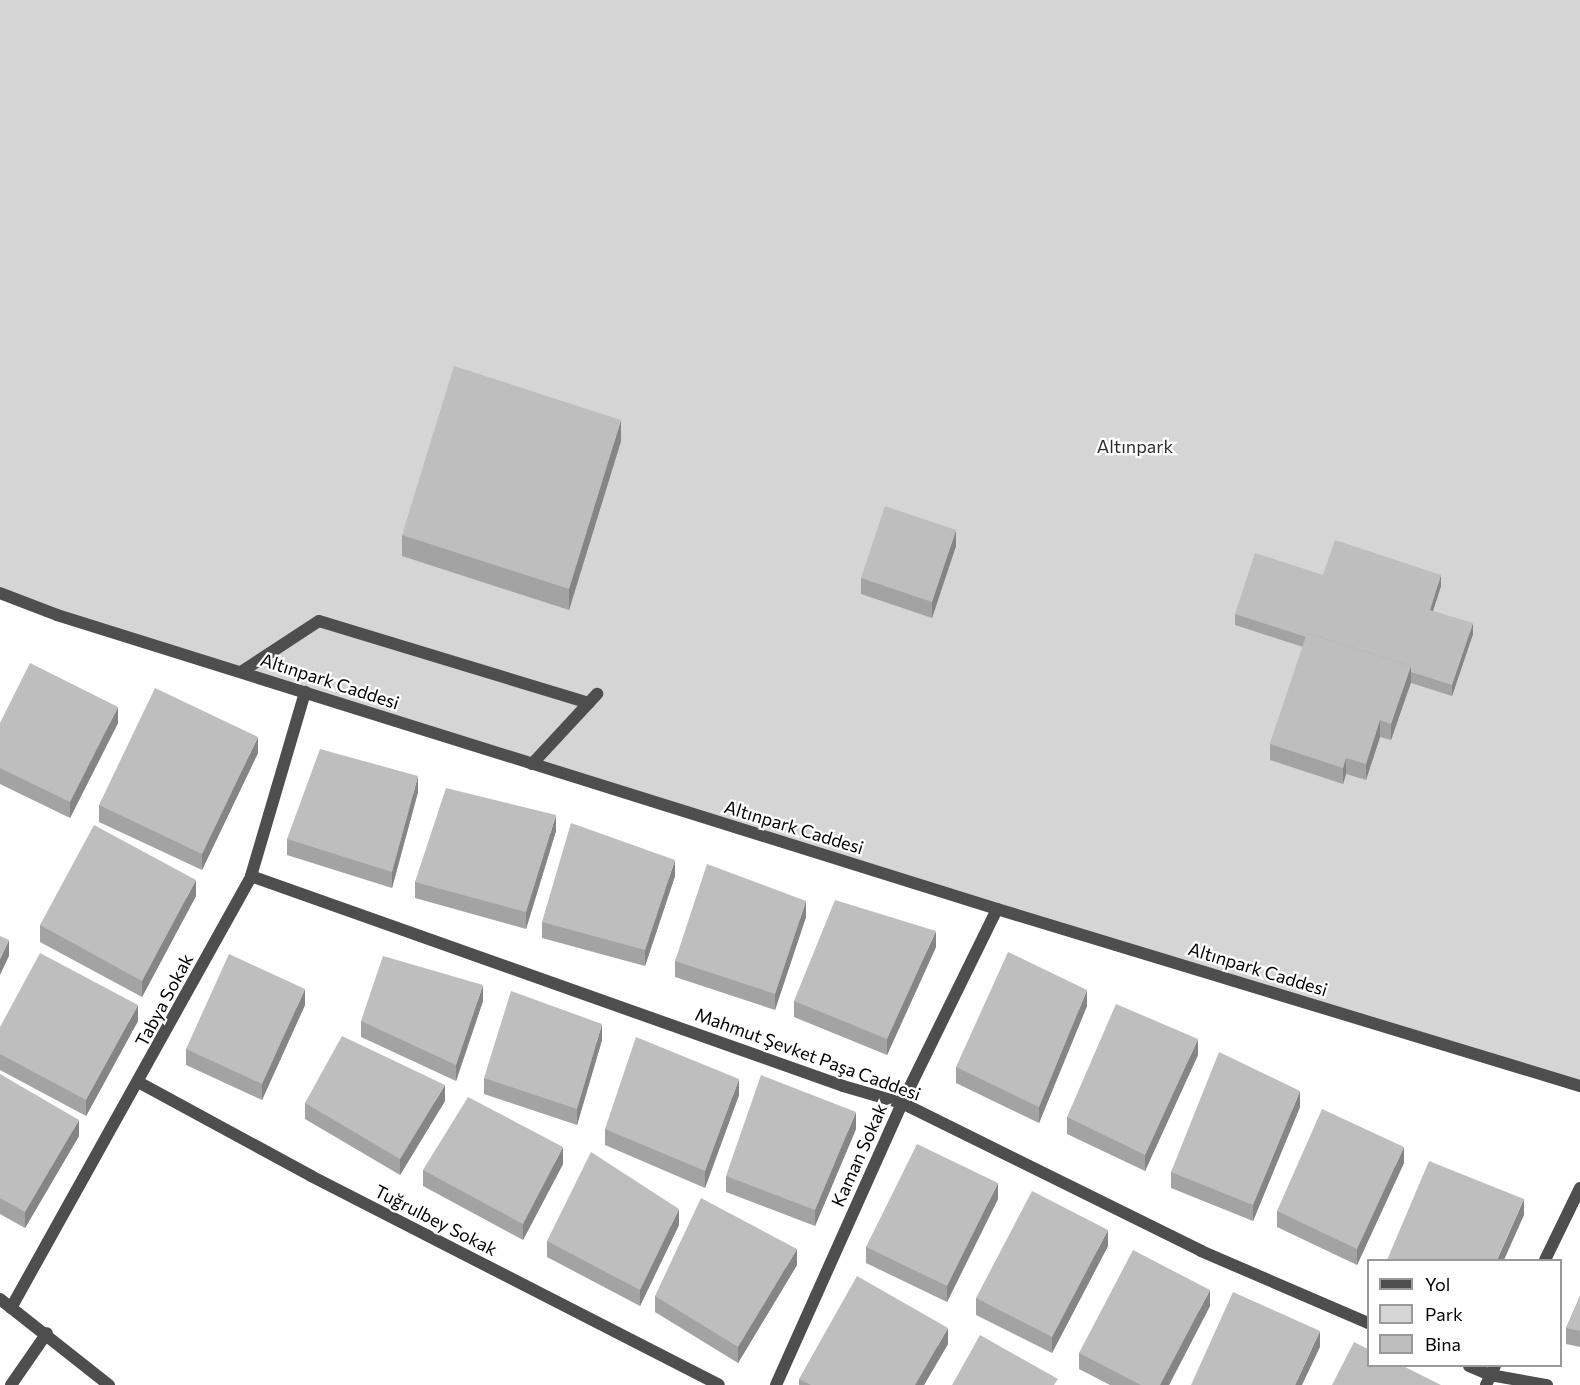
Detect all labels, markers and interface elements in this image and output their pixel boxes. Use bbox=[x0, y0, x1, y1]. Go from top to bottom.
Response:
park label: Altınpark bbox=[1097, 435, 1173, 457]
street label: Altınpark Caddesi bbox=[258, 648, 402, 714]
street label: Altınpark Caddesi bbox=[722, 796, 866, 858]
street label: Altınpark Caddesi bbox=[1186, 938, 1330, 1000]
street label: Tabya Sokak bbox=[131, 950, 197, 1050]
street label: Mahmut Şevket Paşa Caddesi bbox=[692, 1003, 924, 1105]
street label: Kaman Sokak bbox=[827, 1100, 891, 1210]
street label: Tuğrulbey Sokak bbox=[371, 1180, 501, 1260]
legend bbox=[1367, 1259, 1562, 1367]
text: Yol bbox=[1425, 1273, 1450, 1295]
text: Park bbox=[1425, 1303, 1463, 1325]
text: Bina bbox=[1425, 1333, 1461, 1355]

